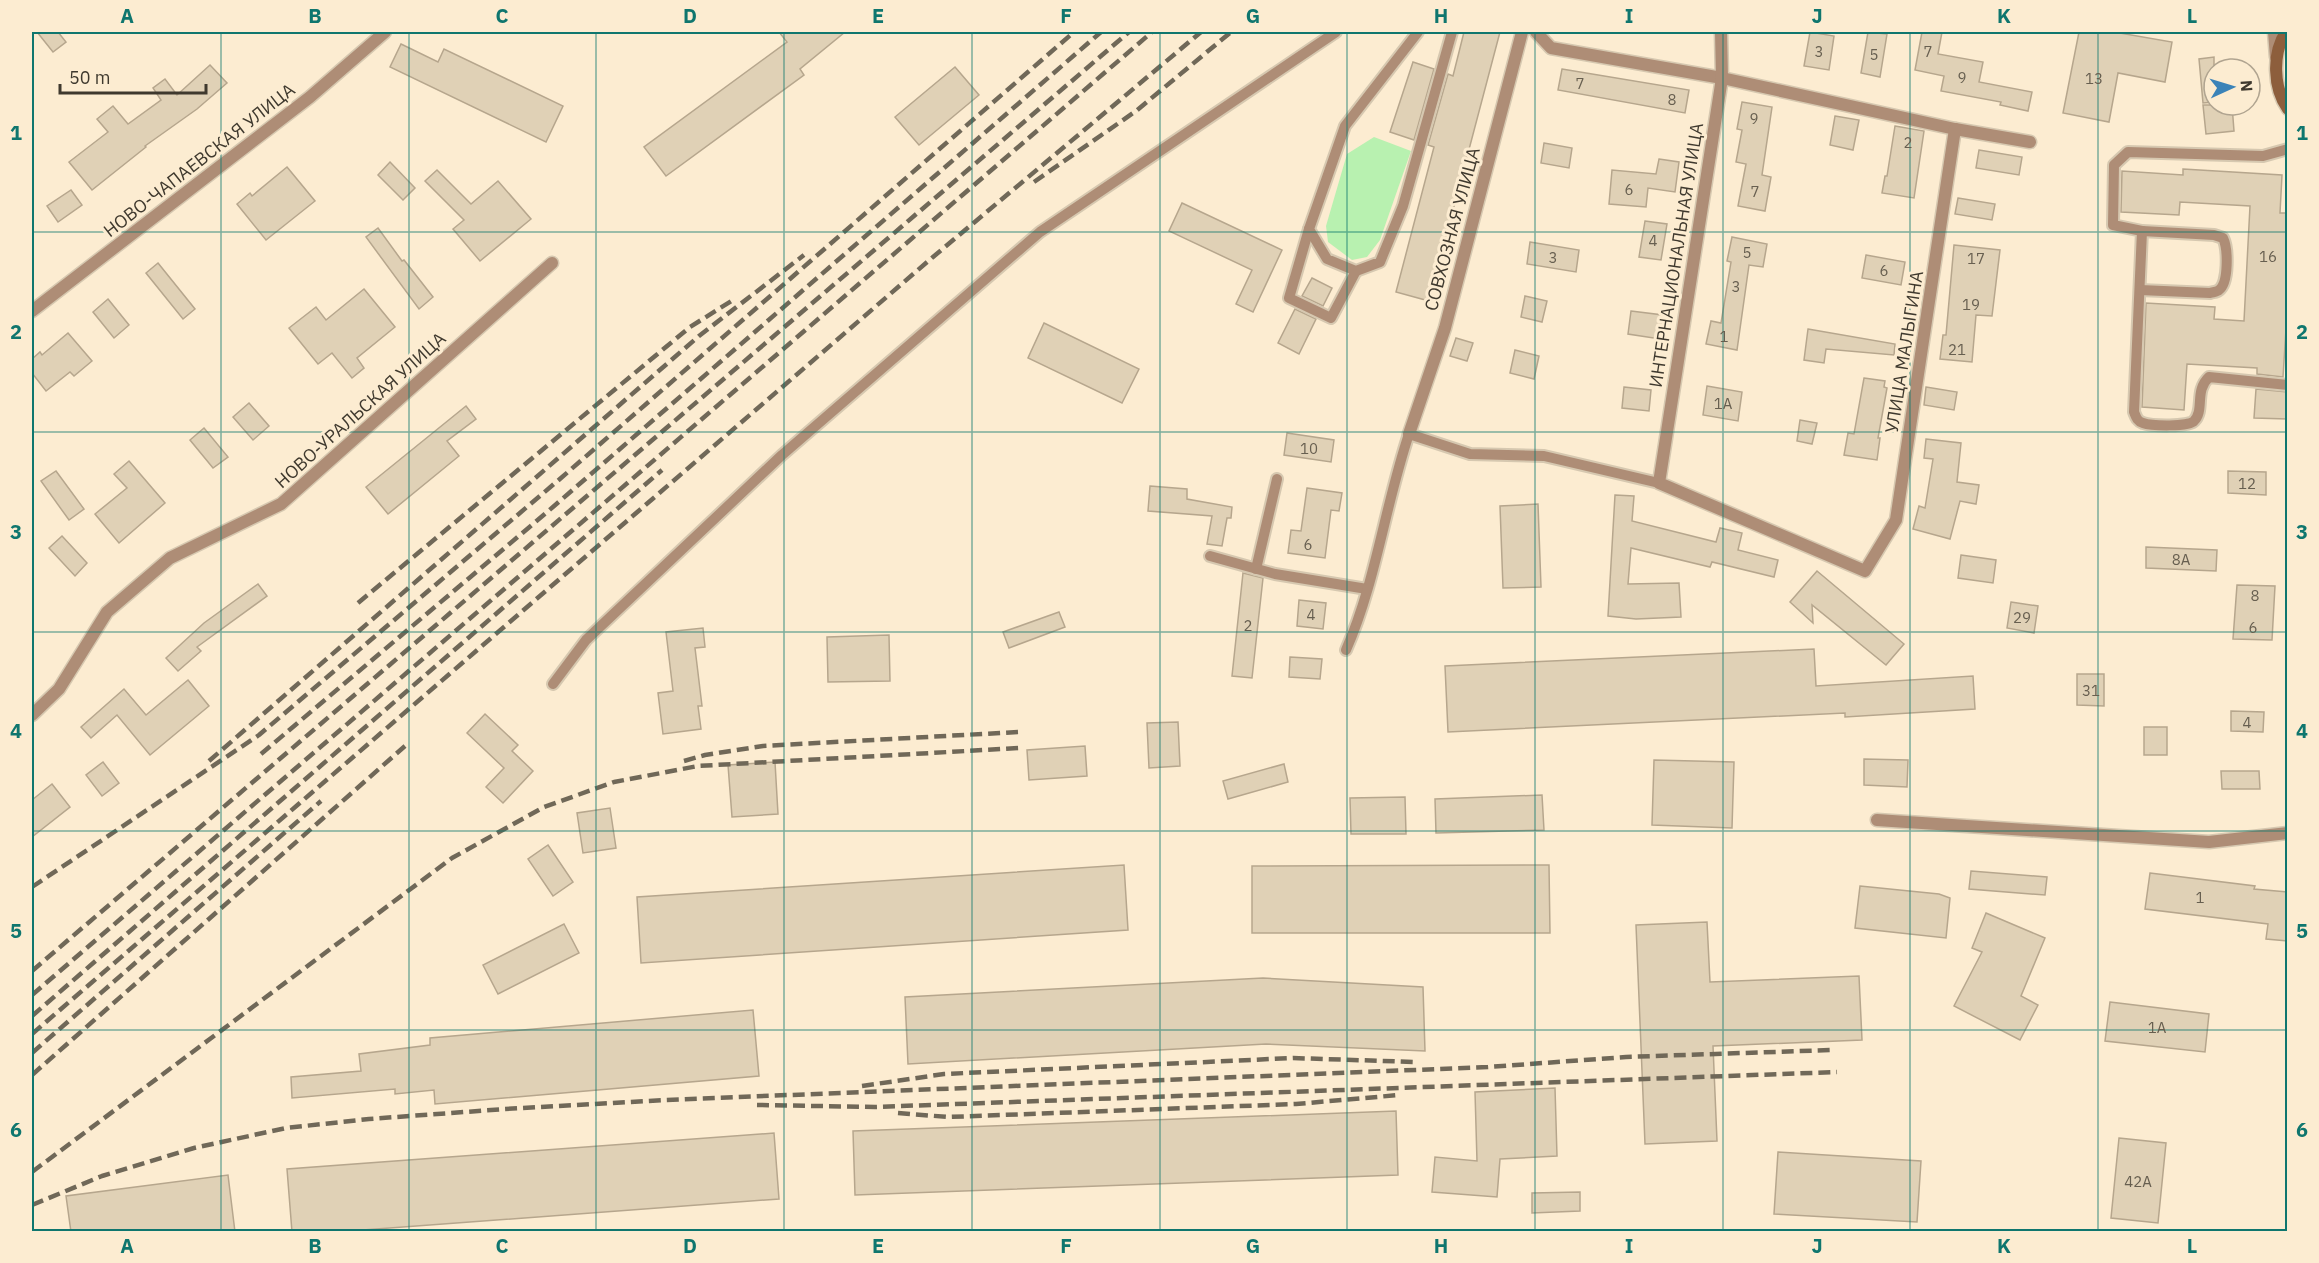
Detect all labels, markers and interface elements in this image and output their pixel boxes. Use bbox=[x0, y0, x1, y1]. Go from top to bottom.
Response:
text: A bbox=[120, 2, 134, 29]
text: B bbox=[308, 2, 322, 29]
text: C bbox=[495, 2, 509, 29]
text: D bbox=[683, 2, 697, 29]
text: E bbox=[872, 2, 884, 29]
text: F bbox=[1060, 2, 1072, 29]
text: G bbox=[1246, 2, 1260, 29]
text: H bbox=[1434, 2, 1448, 29]
text: I bbox=[1625, 2, 1633, 29]
text: J bbox=[1811, 2, 1823, 29]
text: K bbox=[1997, 2, 2011, 29]
text: L bbox=[2187, 2, 2197, 29]
house number: 3 bbox=[1814, 42, 1824, 61]
house number: 7 bbox=[1923, 42, 1933, 61]
house number: 5 bbox=[1869, 45, 1879, 64]
scale bar bbox=[60, 57, 206, 95]
north arrow bbox=[2202, 57, 2262, 117]
text: 50 m bbox=[69, 66, 111, 89]
house number: 9 bbox=[1957, 68, 1967, 87]
house number: 13 bbox=[2085, 69, 2103, 88]
house number: 7 bbox=[1575, 74, 1585, 93]
street label: НОВО-ЧАПАЕВСКАЯ УЛИЦА bbox=[99, 78, 300, 242]
text: N bbox=[2237, 79, 2257, 92]
house number: 8 bbox=[1667, 90, 1677, 109]
house number: 9 bbox=[1749, 109, 1759, 128]
text: 1 bbox=[10, 119, 22, 146]
text: 1 bbox=[2296, 119, 2308, 146]
street label: ИНТЕРНАЦИОНАЛЬНАЯ УЛИЦА bbox=[1644, 121, 1708, 389]
house number: 2 bbox=[1903, 133, 1913, 152]
street label: СОВХОЗНАЯ УЛИЦА bbox=[1419, 144, 1485, 313]
house number: 6 bbox=[1624, 180, 1634, 199]
house number: 7 bbox=[1750, 182, 1760, 201]
house number: 4 bbox=[1648, 231, 1658, 250]
house number: 5 bbox=[1742, 243, 1752, 262]
house number: 16 bbox=[2259, 247, 2277, 266]
house number: 3 bbox=[1548, 248, 1558, 267]
house number: 17 bbox=[1967, 249, 1985, 268]
house number: 6 bbox=[1879, 261, 1889, 280]
street label: УЛИЦА МАЛЫГИНА bbox=[1880, 269, 1928, 435]
house number: 3 bbox=[1731, 277, 1741, 296]
house number: 19 bbox=[1962, 295, 1980, 314]
text: 2 bbox=[10, 318, 22, 345]
text: 2 bbox=[2296, 318, 2308, 345]
street label: НОВО-УРАЛЬСКАЯ УЛИЦА bbox=[270, 327, 451, 493]
house number: 1 bbox=[1719, 327, 1729, 346]
house number: 21 bbox=[1948, 340, 1966, 359]
house number: 1А bbox=[1714, 394, 1733, 413]
house number: 10 bbox=[1300, 439, 1318, 458]
house number: 12 bbox=[2238, 474, 2256, 493]
text: 3 bbox=[10, 518, 22, 545]
text: 3 bbox=[2296, 518, 2308, 545]
house number: 6 bbox=[1303, 535, 1313, 554]
house number: 8А bbox=[2172, 550, 2191, 569]
house number: 8 bbox=[2250, 586, 2260, 605]
house number: 4 bbox=[1306, 605, 1316, 624]
house number: 29 bbox=[2013, 608, 2031, 627]
house number: 2 bbox=[1243, 616, 1253, 635]
house number: 6 bbox=[2248, 618, 2258, 637]
house number: 31 bbox=[2082, 681, 2100, 700]
house number: 4 bbox=[2242, 713, 2252, 732]
text: 4 bbox=[10, 717, 22, 744]
text: 4 bbox=[2296, 717, 2308, 744]
house number: 1 bbox=[2195, 888, 2205, 907]
text: 5 bbox=[10, 917, 22, 944]
text: 5 bbox=[2296, 917, 2308, 944]
house number: 1А bbox=[2148, 1018, 2167, 1037]
text: 6 bbox=[10, 1116, 22, 1143]
text: 6 bbox=[2296, 1116, 2308, 1143]
house number: 42А bbox=[2124, 1172, 2152, 1191]
text: A bbox=[120, 1232, 134, 1259]
text: B bbox=[308, 1232, 322, 1259]
text: C bbox=[495, 1232, 509, 1259]
text: D bbox=[683, 1232, 697, 1259]
text: E bbox=[872, 1232, 884, 1259]
text: F bbox=[1060, 1232, 1072, 1259]
text: G bbox=[1246, 1232, 1260, 1259]
text: H bbox=[1434, 1232, 1448, 1259]
text: I bbox=[1625, 1232, 1633, 1259]
text: J bbox=[1811, 1232, 1823, 1259]
text: K bbox=[1997, 1232, 2011, 1259]
text: L bbox=[2187, 1232, 2197, 1259]

